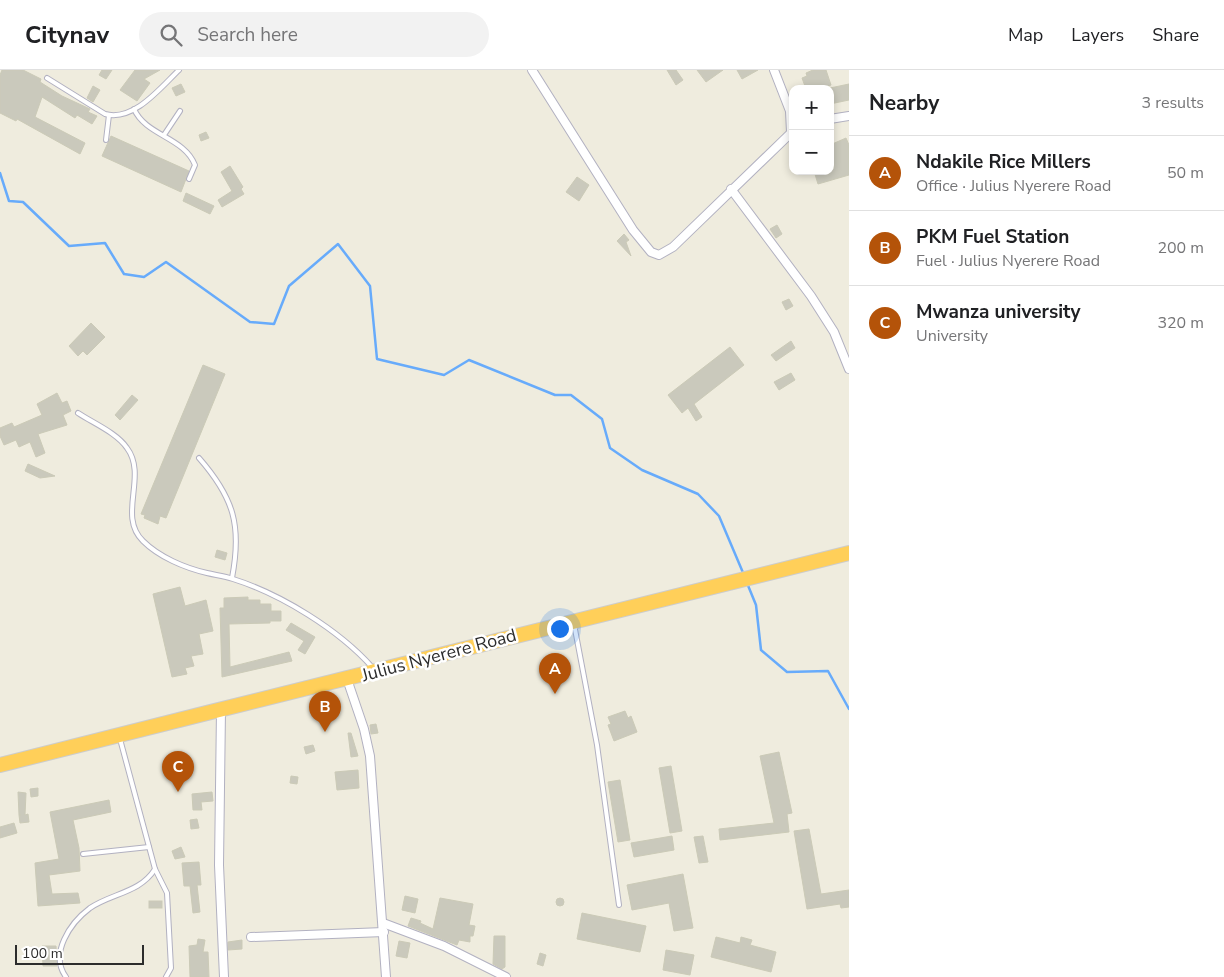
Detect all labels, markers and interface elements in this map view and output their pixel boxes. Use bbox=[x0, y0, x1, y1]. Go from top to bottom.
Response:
search box bbox=[139, 12, 489, 57]
text: Citynav bbox=[25, 19, 109, 51]
icon: search bbox=[157, 21, 185, 49]
text: Search here bbox=[197, 22, 298, 48]
text: Map bbox=[1008, 23, 1043, 47]
text: Layers bbox=[1071, 23, 1124, 47]
text: Share bbox=[1152, 23, 1199, 47]
map controls bbox=[789, 85, 834, 175]
button: + bbox=[789, 85, 834, 130]
text: Nearby bbox=[869, 89, 939, 117]
text: 3 results bbox=[1142, 92, 1204, 114]
button: − bbox=[789, 130, 834, 175]
text: Ndakile Rice Millers bbox=[916, 149, 1091, 175]
text: A bbox=[879, 162, 891, 184]
text: 50 m bbox=[1167, 162, 1204, 184]
text: Office · Julius Nyerere Road bbox=[916, 175, 1111, 197]
text: PKM Fuel Station bbox=[916, 224, 1069, 250]
text: B bbox=[879, 237, 891, 259]
text: 200 m bbox=[1157, 237, 1204, 259]
text: Fuel · Julius Nyerere Road bbox=[916, 250, 1100, 272]
text: Mwanza university bbox=[916, 299, 1080, 325]
text: C bbox=[880, 312, 890, 334]
text: 320 m bbox=[1157, 312, 1204, 334]
text: University bbox=[916, 325, 988, 347]
your location bbox=[547, 616, 573, 642]
street label: Julius Nyerere Road bbox=[358, 623, 519, 687]
pin: A bbox=[539, 653, 571, 694]
pin: B bbox=[309, 691, 341, 732]
pin: C bbox=[162, 751, 194, 792]
scale bar bbox=[15, 942, 144, 965]
text: 100 m bbox=[22, 944, 63, 963]

